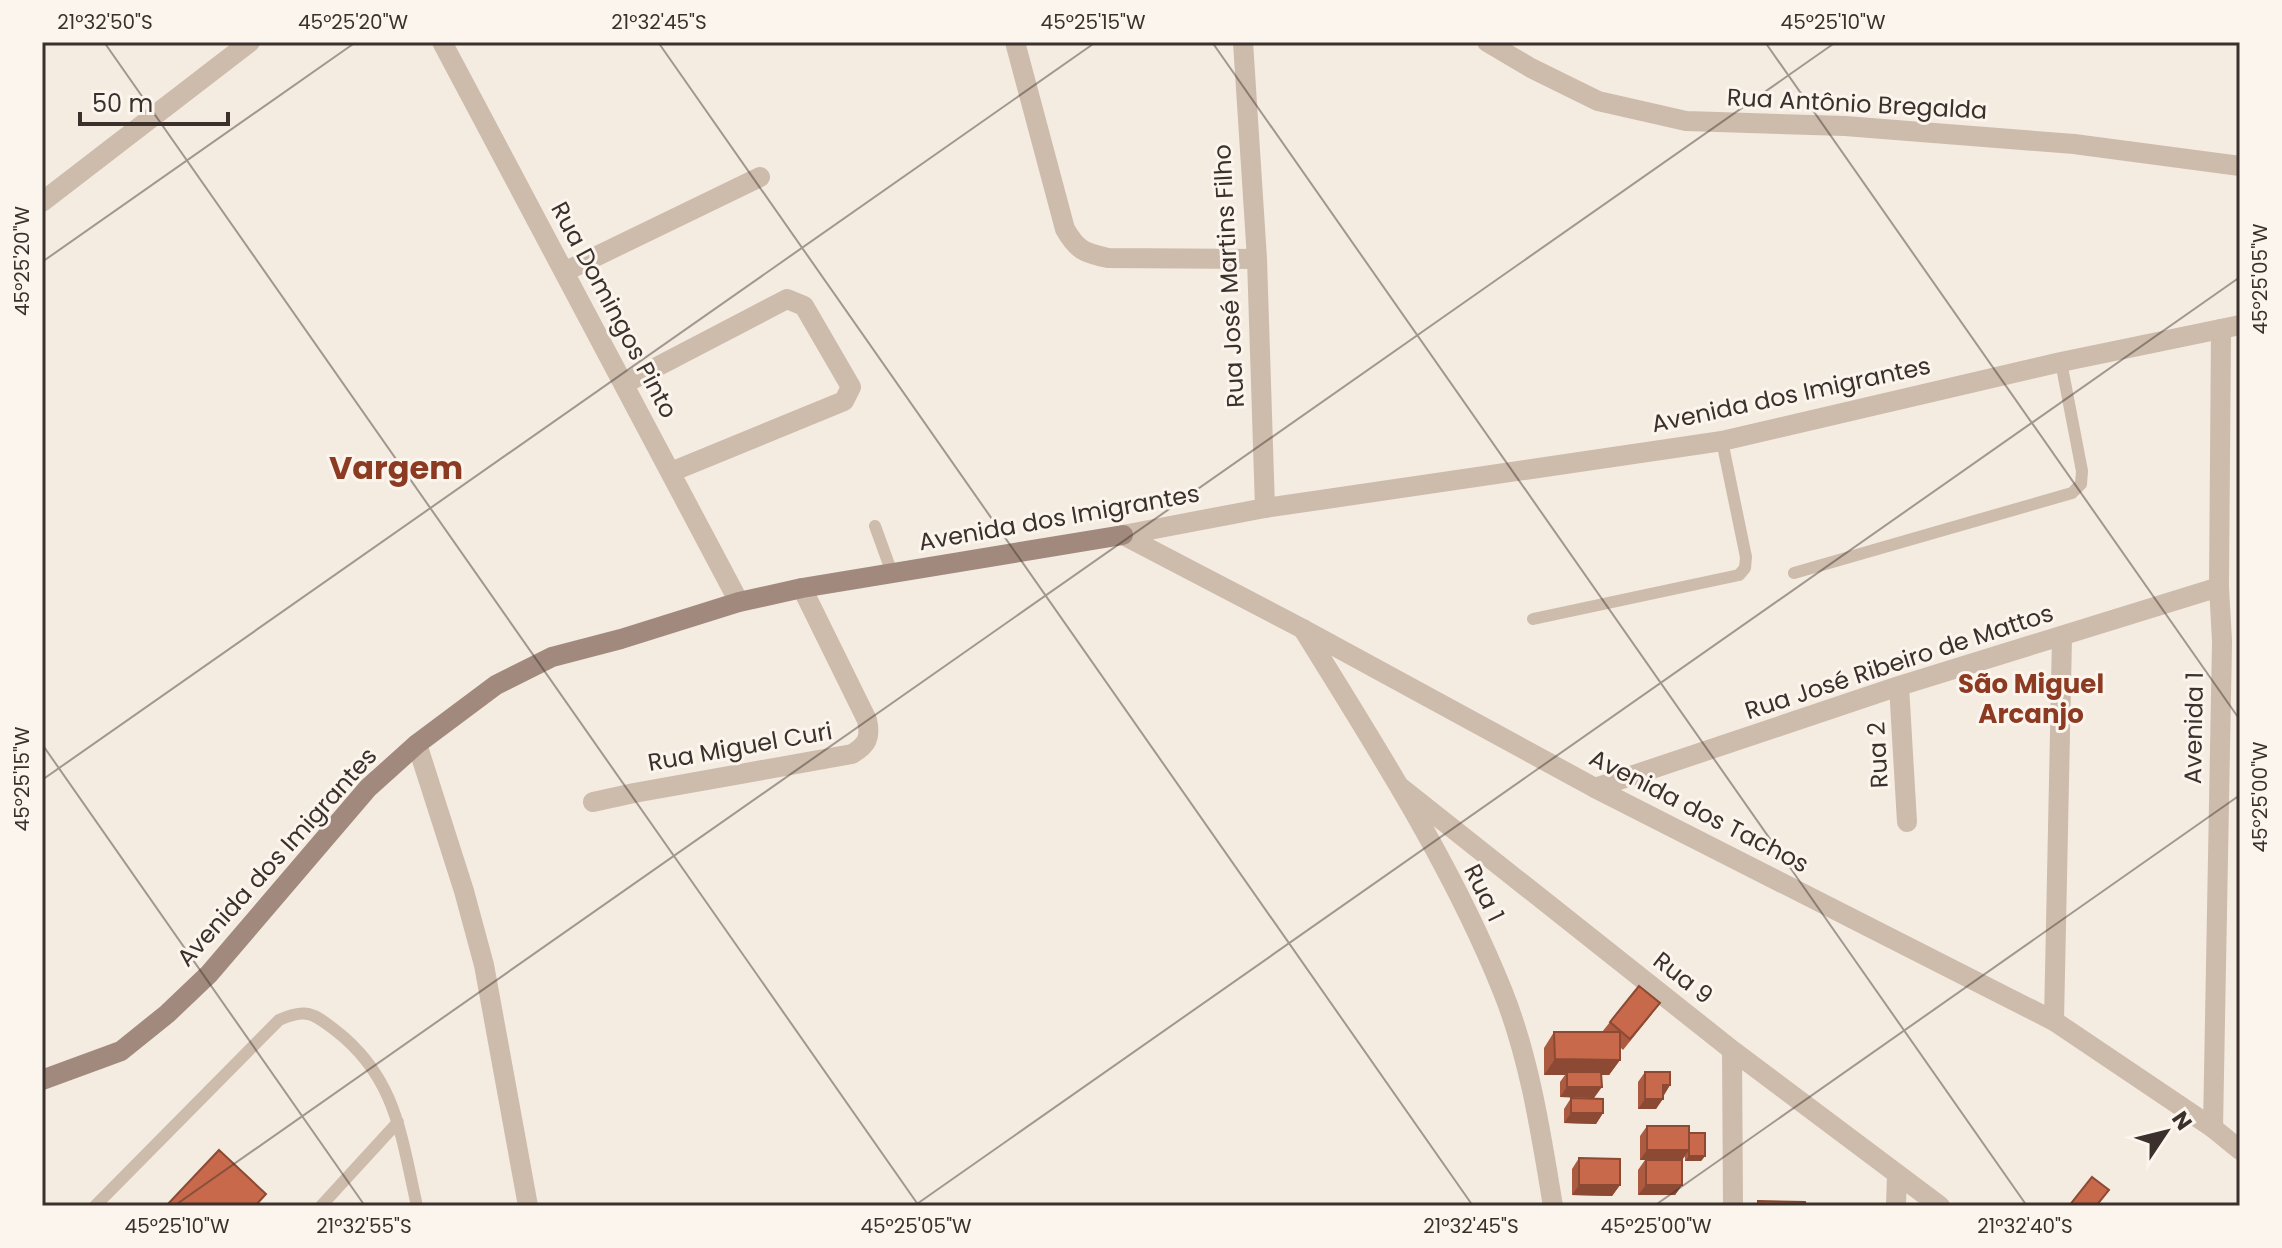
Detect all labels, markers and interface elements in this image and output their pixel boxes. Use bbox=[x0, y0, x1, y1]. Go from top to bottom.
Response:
text: 21°32'50"S bbox=[57, 8, 153, 36]
text: 45°25'20"W bbox=[298, 8, 408, 36]
text: 21°32'45"S bbox=[611, 8, 707, 36]
text: 45°25'15"W bbox=[1041, 8, 1146, 36]
text: 45°25'10"W bbox=[1781, 8, 1886, 36]
scale bar bbox=[80, 76, 228, 126]
street label: Rua Antônio Bregalda bbox=[1726, 80, 1988, 127]
text: 50 m bbox=[92, 87, 153, 120]
street label: Rua José Martins Filho bbox=[1205, 143, 1252, 409]
street label: Rua Domingos Pinto bbox=[543, 196, 686, 424]
text: 45°25'20"W bbox=[8, 206, 36, 316]
text: 45°25'05"W bbox=[2246, 223, 2274, 335]
street label: Avenida dos Imigrantes bbox=[1648, 349, 1934, 440]
district label: Vargem bbox=[329, 445, 463, 490]
street label: Avenida dos Imigrantes bbox=[916, 477, 1202, 558]
street label: Rua José Ribeiro de Mattos bbox=[1740, 596, 2057, 727]
district label: São Miguel Arcanjo bbox=[1958, 666, 2104, 732]
street label: Avenida 1 bbox=[2176, 672, 2211, 784]
street label: Rua Miguel Curi bbox=[645, 714, 835, 779]
street label: Rua 2 bbox=[1859, 721, 1896, 789]
text: 45°25'15"W bbox=[8, 726, 36, 831]
street label: Avenida dos Imigrantes bbox=[169, 740, 384, 973]
street label: Avenida dos Tachos bbox=[1584, 741, 1815, 880]
text: 45°25'00"W bbox=[2246, 741, 2274, 853]
street label: Rua 1 bbox=[1456, 858, 1512, 927]
street label: Rua 9 bbox=[1646, 944, 1720, 1011]
north arrow bbox=[2126, 1092, 2206, 1172]
text: N bbox=[2165, 1105, 2199, 1136]
text: 45°25'10"W bbox=[125, 1212, 230, 1240]
text: 21°32'55"S bbox=[316, 1212, 412, 1240]
text: 45°25'05"W bbox=[860, 1212, 972, 1240]
text: 21°32'45"S bbox=[1423, 1212, 1519, 1240]
text: 45°25'00"W bbox=[1600, 1212, 1712, 1240]
text: 21°32'40"S bbox=[1977, 1212, 2073, 1240]

